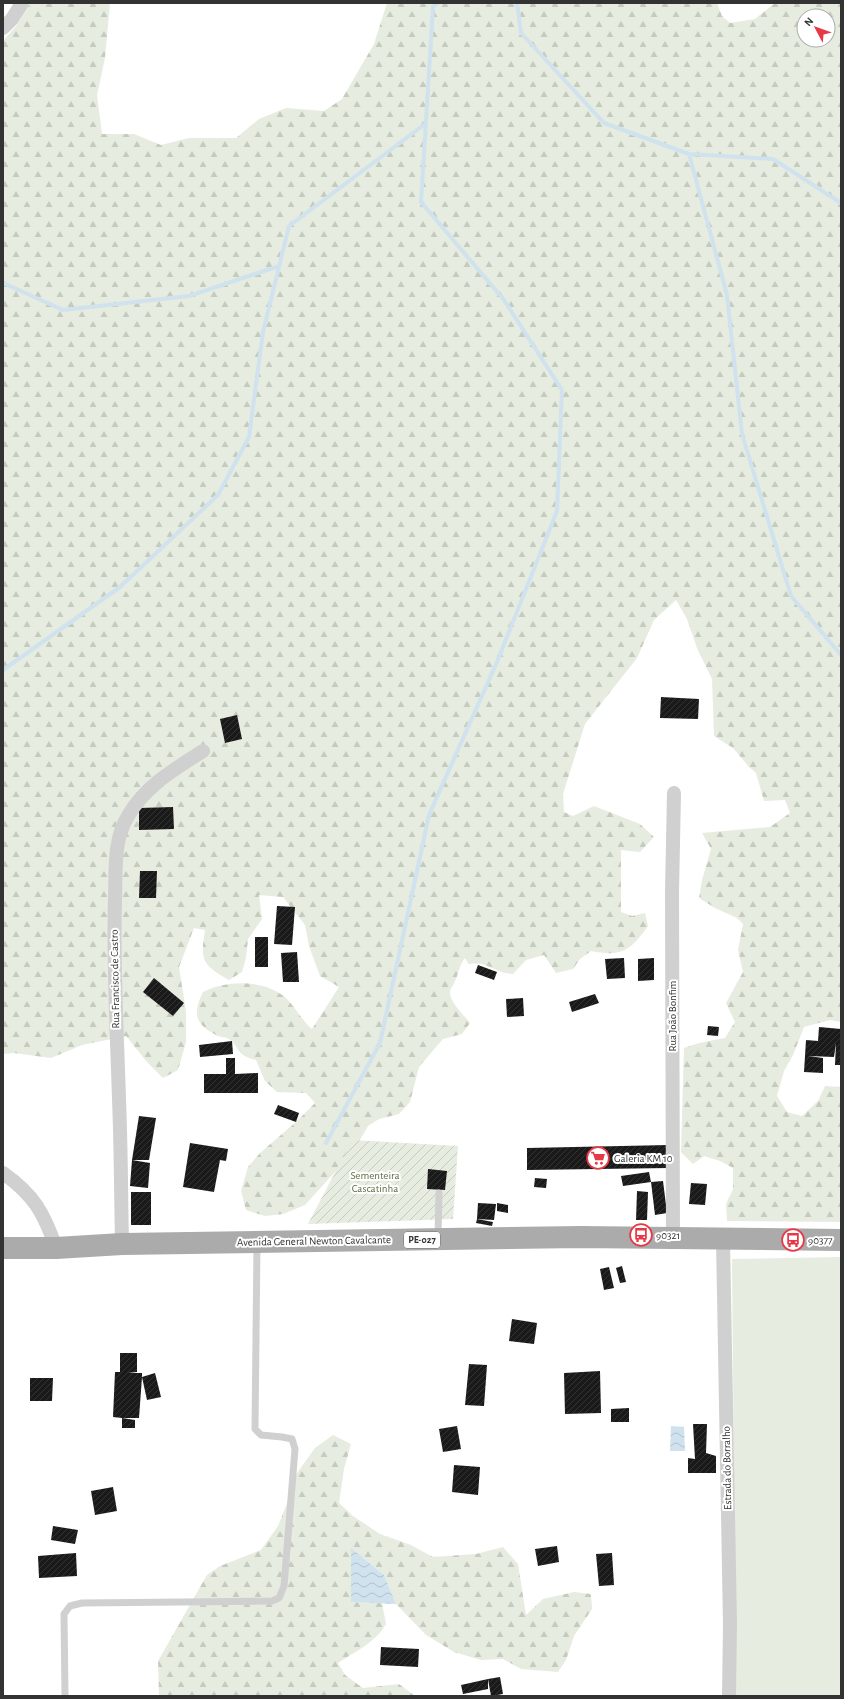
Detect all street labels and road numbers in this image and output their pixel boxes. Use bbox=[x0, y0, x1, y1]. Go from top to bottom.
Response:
street label: Rua Francisco de Castro bbox=[109, 929, 121, 1029]
street label: Rua João Bonfim bbox=[667, 980, 678, 1051]
road number: PE-027 bbox=[404, 1232, 440, 1248]
street label: Avenida General Newton Cavalcante bbox=[237, 1234, 391, 1248]
street label: Estrada do Borralho bbox=[721, 1426, 733, 1510]

